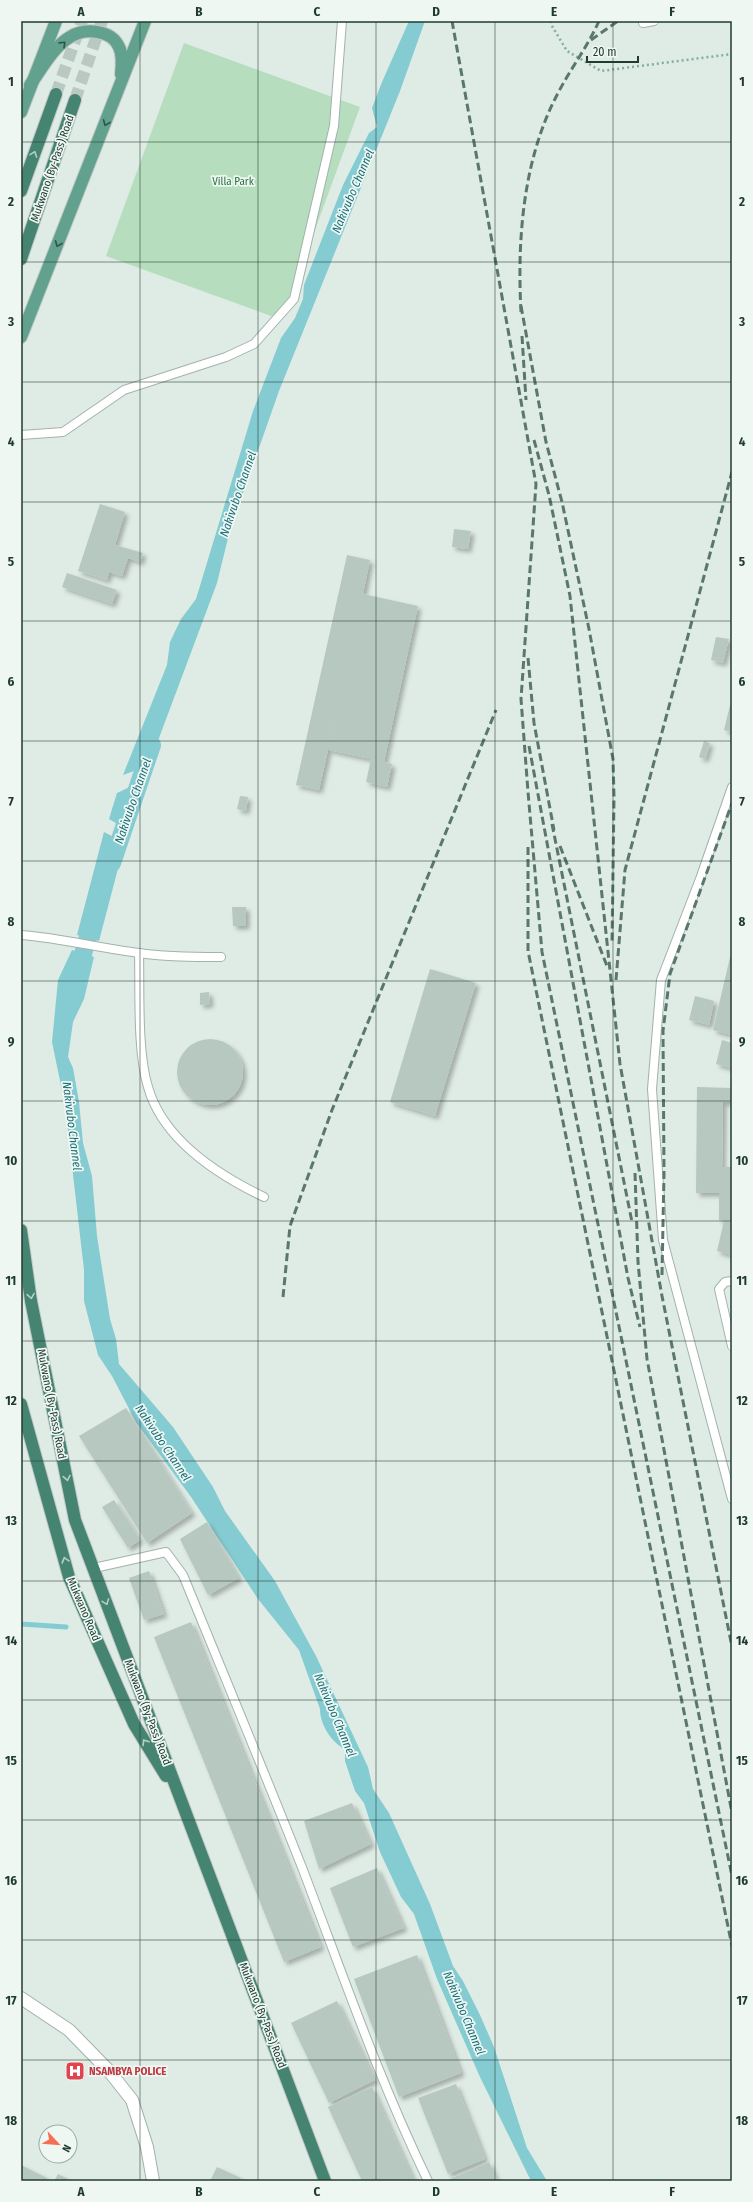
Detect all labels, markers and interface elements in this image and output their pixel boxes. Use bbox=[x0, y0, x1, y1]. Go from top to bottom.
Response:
text: A bbox=[76, 4, 85, 19]
text: B bbox=[195, 4, 203, 19]
text: C bbox=[314, 4, 321, 19]
text: D bbox=[432, 4, 440, 19]
text: E bbox=[551, 4, 557, 19]
text: F bbox=[669, 4, 675, 19]
scale bar bbox=[587, 38, 638, 64]
one-way arrow bbox=[58, 41, 66, 49]
text: 20 m bbox=[593, 45, 617, 59]
text: 1 bbox=[8, 74, 14, 89]
text: 1 bbox=[739, 74, 745, 89]
street label: Mukwano (By-Pass) Road bbox=[28, 113, 77, 223]
one-way arrow bbox=[102, 119, 110, 126]
water label: Nakivubo Channel bbox=[329, 147, 377, 235]
one-way arrow bbox=[30, 151, 38, 158]
park label: Villa Park bbox=[212, 175, 255, 188]
text: 2 bbox=[7, 194, 14, 209]
text: 2 bbox=[738, 194, 745, 209]
one-way arrow bbox=[55, 239, 63, 247]
text: 3 bbox=[7, 314, 14, 329]
text: 3 bbox=[738, 314, 745, 329]
text: 4 bbox=[8, 434, 15, 449]
text: 4 bbox=[739, 434, 746, 449]
water label: Nakivubo Channel bbox=[217, 450, 259, 538]
text: 5 bbox=[8, 554, 14, 569]
text: 5 bbox=[739, 554, 745, 569]
text: 6 bbox=[8, 674, 15, 689]
text: 6 bbox=[739, 674, 746, 689]
water label: Nakivubo Channel bbox=[112, 757, 154, 845]
text: 7 bbox=[8, 794, 14, 809]
text: 7 bbox=[739, 794, 745, 809]
text: 8 bbox=[8, 914, 15, 929]
text: 8 bbox=[739, 914, 746, 929]
text: 9 bbox=[8, 1034, 15, 1049]
text: 9 bbox=[739, 1034, 746, 1049]
water label: Nakivubo Channel bbox=[60, 1081, 84, 1171]
text: 10 bbox=[5, 1153, 17, 1168]
text: 10 bbox=[736, 1153, 748, 1168]
text: 11 bbox=[6, 1273, 16, 1288]
text: 11 bbox=[737, 1273, 747, 1288]
one-way arrow bbox=[26, 1293, 34, 1299]
street label: Mukwano (By-Pass) Road bbox=[34, 1348, 69, 1460]
text: 12 bbox=[5, 1393, 17, 1408]
text: 12 bbox=[736, 1393, 748, 1408]
water label: Nakivubo Channel bbox=[132, 1402, 194, 1484]
one-way arrow bbox=[62, 1475, 71, 1482]
text: 13 bbox=[5, 1513, 17, 1528]
text: 13 bbox=[736, 1513, 748, 1528]
one-way arrow bbox=[61, 1556, 70, 1563]
street label: Mukwano Road bbox=[64, 1575, 103, 1643]
one-way arrow bbox=[102, 1598, 110, 1605]
text: 14 bbox=[5, 1633, 17, 1648]
text: 14 bbox=[736, 1633, 748, 1648]
street label: Mukwano (By-Pass) Road bbox=[121, 1658, 174, 1767]
water label: Nakivubo Channel bbox=[311, 1671, 359, 1759]
one-way arrow bbox=[143, 1739, 150, 1746]
text: 15 bbox=[5, 1753, 17, 1768]
text: 15 bbox=[736, 1753, 748, 1768]
text: 16 bbox=[5, 1873, 17, 1888]
text: 16 bbox=[736, 1873, 748, 1888]
street label: Mukwano (By-Pass) Road bbox=[236, 1961, 289, 2070]
water label: Nakivubo Channel bbox=[440, 1969, 488, 2057]
text: 17 bbox=[5, 1993, 17, 2008]
text: 17 bbox=[736, 1993, 748, 2008]
hospital icon: NSAMBYA POLICE bbox=[64, 2060, 86, 2082]
place label: NSAMBYA POLICE bbox=[89, 2065, 167, 2078]
text: 18 bbox=[5, 2113, 17, 2128]
text: 18 bbox=[736, 2113, 748, 2128]
north arrow bbox=[38, 2124, 78, 2164]
text: N bbox=[59, 2142, 74, 2154]
text: A bbox=[76, 2184, 85, 2199]
text: B bbox=[195, 2184, 203, 2199]
text: C bbox=[314, 2184, 321, 2199]
text: D bbox=[432, 2184, 440, 2199]
text: E bbox=[551, 2184, 557, 2199]
text: F bbox=[669, 2184, 675, 2199]

